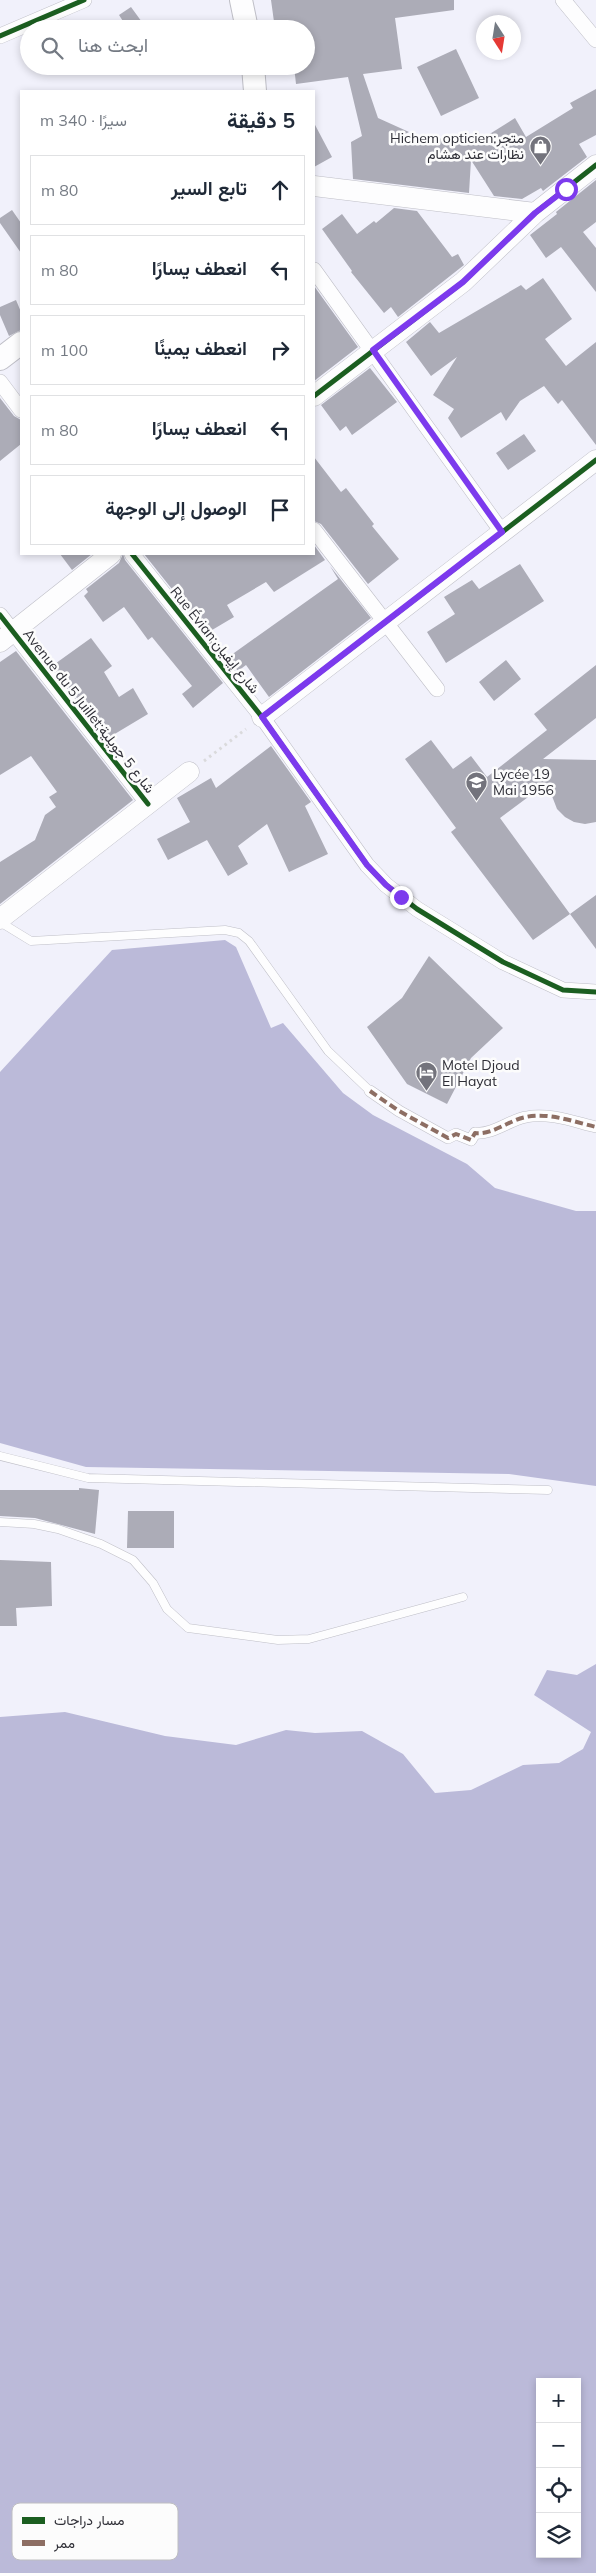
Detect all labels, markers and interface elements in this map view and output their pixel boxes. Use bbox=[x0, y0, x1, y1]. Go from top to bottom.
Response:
north arrow bbox=[476, 15, 521, 60]
search box bbox=[20, 20, 315, 75]
text: ابحث هنا bbox=[78, 33, 148, 57]
icon: search bbox=[38, 34, 66, 62]
text: 5 دقيقة bbox=[227, 107, 295, 133]
text: سيرًا · 340 m bbox=[40, 110, 127, 130]
place label: Hichem opticien;متجر نظارات عند هشام bbox=[390, 129, 524, 163]
shop icon: Hichem opticien;متجر نظارات عند هشام bbox=[528, 134, 552, 165]
text: تابع السير bbox=[171, 176, 247, 200]
icon: ahead bbox=[266, 176, 294, 204]
route start bbox=[555, 178, 578, 201]
text: 80 m bbox=[41, 180, 78, 200]
text: انعطف يسارًا bbox=[152, 256, 247, 280]
icon: left bbox=[266, 256, 294, 284]
text: 80 m bbox=[41, 260, 78, 280]
text: انعطف يمينًا bbox=[154, 336, 247, 360]
icon: right bbox=[266, 336, 294, 364]
text: 100 m bbox=[41, 340, 88, 360]
text: انعطف يسارًا bbox=[152, 416, 247, 440]
icon: left bbox=[266, 416, 294, 444]
text: 80 m bbox=[41, 420, 78, 440]
text: الوصول إلى الوجهة bbox=[105, 496, 247, 520]
icon: arrive bbox=[266, 496, 294, 524]
street label: Rue Évian;شارع إيفيان bbox=[165, 583, 264, 698]
street label: Avenue du 5 Juillet;شارع 5 جويلية bbox=[18, 625, 159, 798]
place label: Lycée 19 Mai 1956 bbox=[493, 765, 554, 799]
school or university icon: Lycée 19 Mai 1956 bbox=[465, 770, 489, 801]
route end bbox=[390, 886, 413, 909]
place label: Motel Djoud El Hayat bbox=[442, 1056, 520, 1090]
hotel icon: Motel Djoud El Hayat bbox=[414, 1061, 438, 1092]
map controls bbox=[536, 2378, 581, 2558]
button: + bbox=[536, 2378, 581, 2423]
button: − bbox=[536, 2423, 581, 2468]
button: locate bbox=[536, 2468, 581, 2513]
legend bbox=[12, 2503, 178, 2560]
text: مسار دراجات bbox=[54, 2511, 124, 2529]
button: layers bbox=[536, 2513, 581, 2558]
text: ممر bbox=[53, 2534, 75, 2552]

